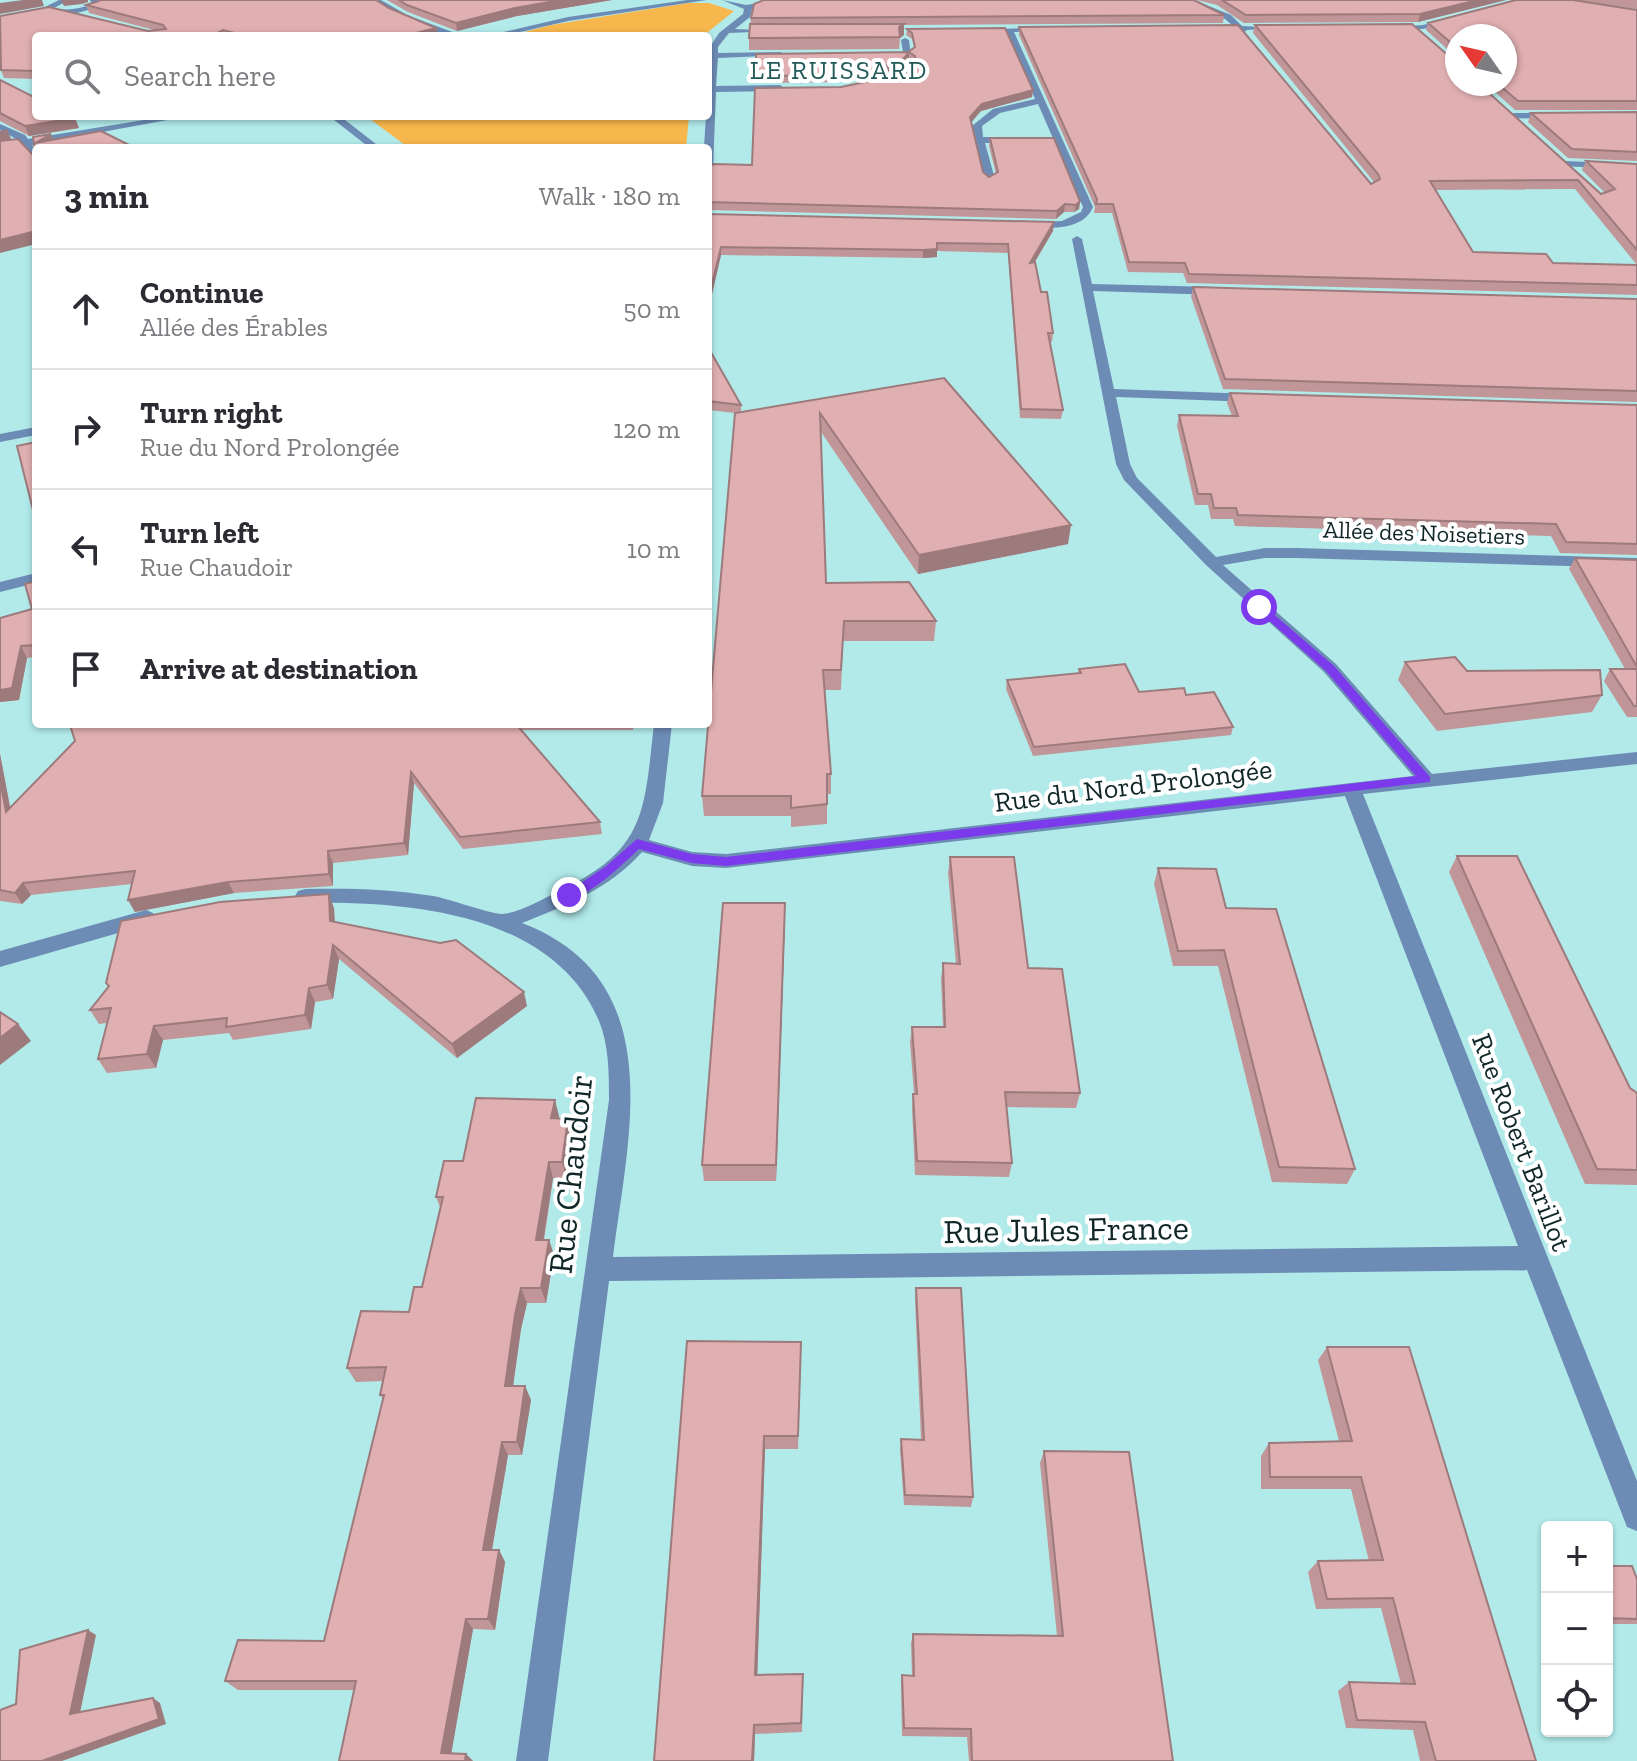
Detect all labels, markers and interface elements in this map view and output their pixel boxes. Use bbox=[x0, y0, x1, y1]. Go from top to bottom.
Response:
north arrow bbox=[1445, 24, 1517, 96]
search box bbox=[32, 32, 712, 120]
icon: search bbox=[60, 54, 104, 98]
district label: LE RUISSARD bbox=[750, 54, 928, 86]
text: Search here bbox=[124, 58, 276, 94]
text: 3 min bbox=[64, 176, 149, 217]
text: Walk · 180 m bbox=[539, 180, 680, 212]
text: Continue bbox=[140, 275, 264, 311]
icon: ahead bbox=[64, 287, 108, 331]
text: 50 m bbox=[623, 293, 680, 325]
text: Allée des Érables bbox=[140, 311, 328, 343]
text: Turn right bbox=[140, 395, 282, 431]
icon: right bbox=[64, 407, 108, 451]
text: 120 m bbox=[613, 413, 680, 445]
text: Rue du Nord Prolongée bbox=[140, 431, 400, 463]
street label: Allée des Noisetiers bbox=[1322, 514, 1526, 551]
text: Turn left bbox=[140, 515, 259, 551]
icon: left bbox=[64, 527, 108, 571]
text: 10 m bbox=[627, 533, 680, 565]
text: Rue Chaudoir bbox=[140, 551, 293, 583]
route start bbox=[1241, 589, 1277, 625]
icon: arrive bbox=[64, 647, 108, 691]
text: Arrive at destination bbox=[140, 651, 417, 687]
street label: Rue du Nord Prolongée bbox=[992, 752, 1274, 819]
route end bbox=[551, 877, 587, 913]
street label: Rue Robert Barillot bbox=[1465, 1029, 1578, 1256]
street label: Rue Chaudoir bbox=[540, 1072, 601, 1276]
street label: Rue Jules France bbox=[943, 1207, 1189, 1252]
map controls bbox=[1541, 1521, 1613, 1737]
button: + bbox=[1541, 1521, 1613, 1593]
button: − bbox=[1541, 1593, 1613, 1665]
button: locate bbox=[1541, 1665, 1613, 1737]

